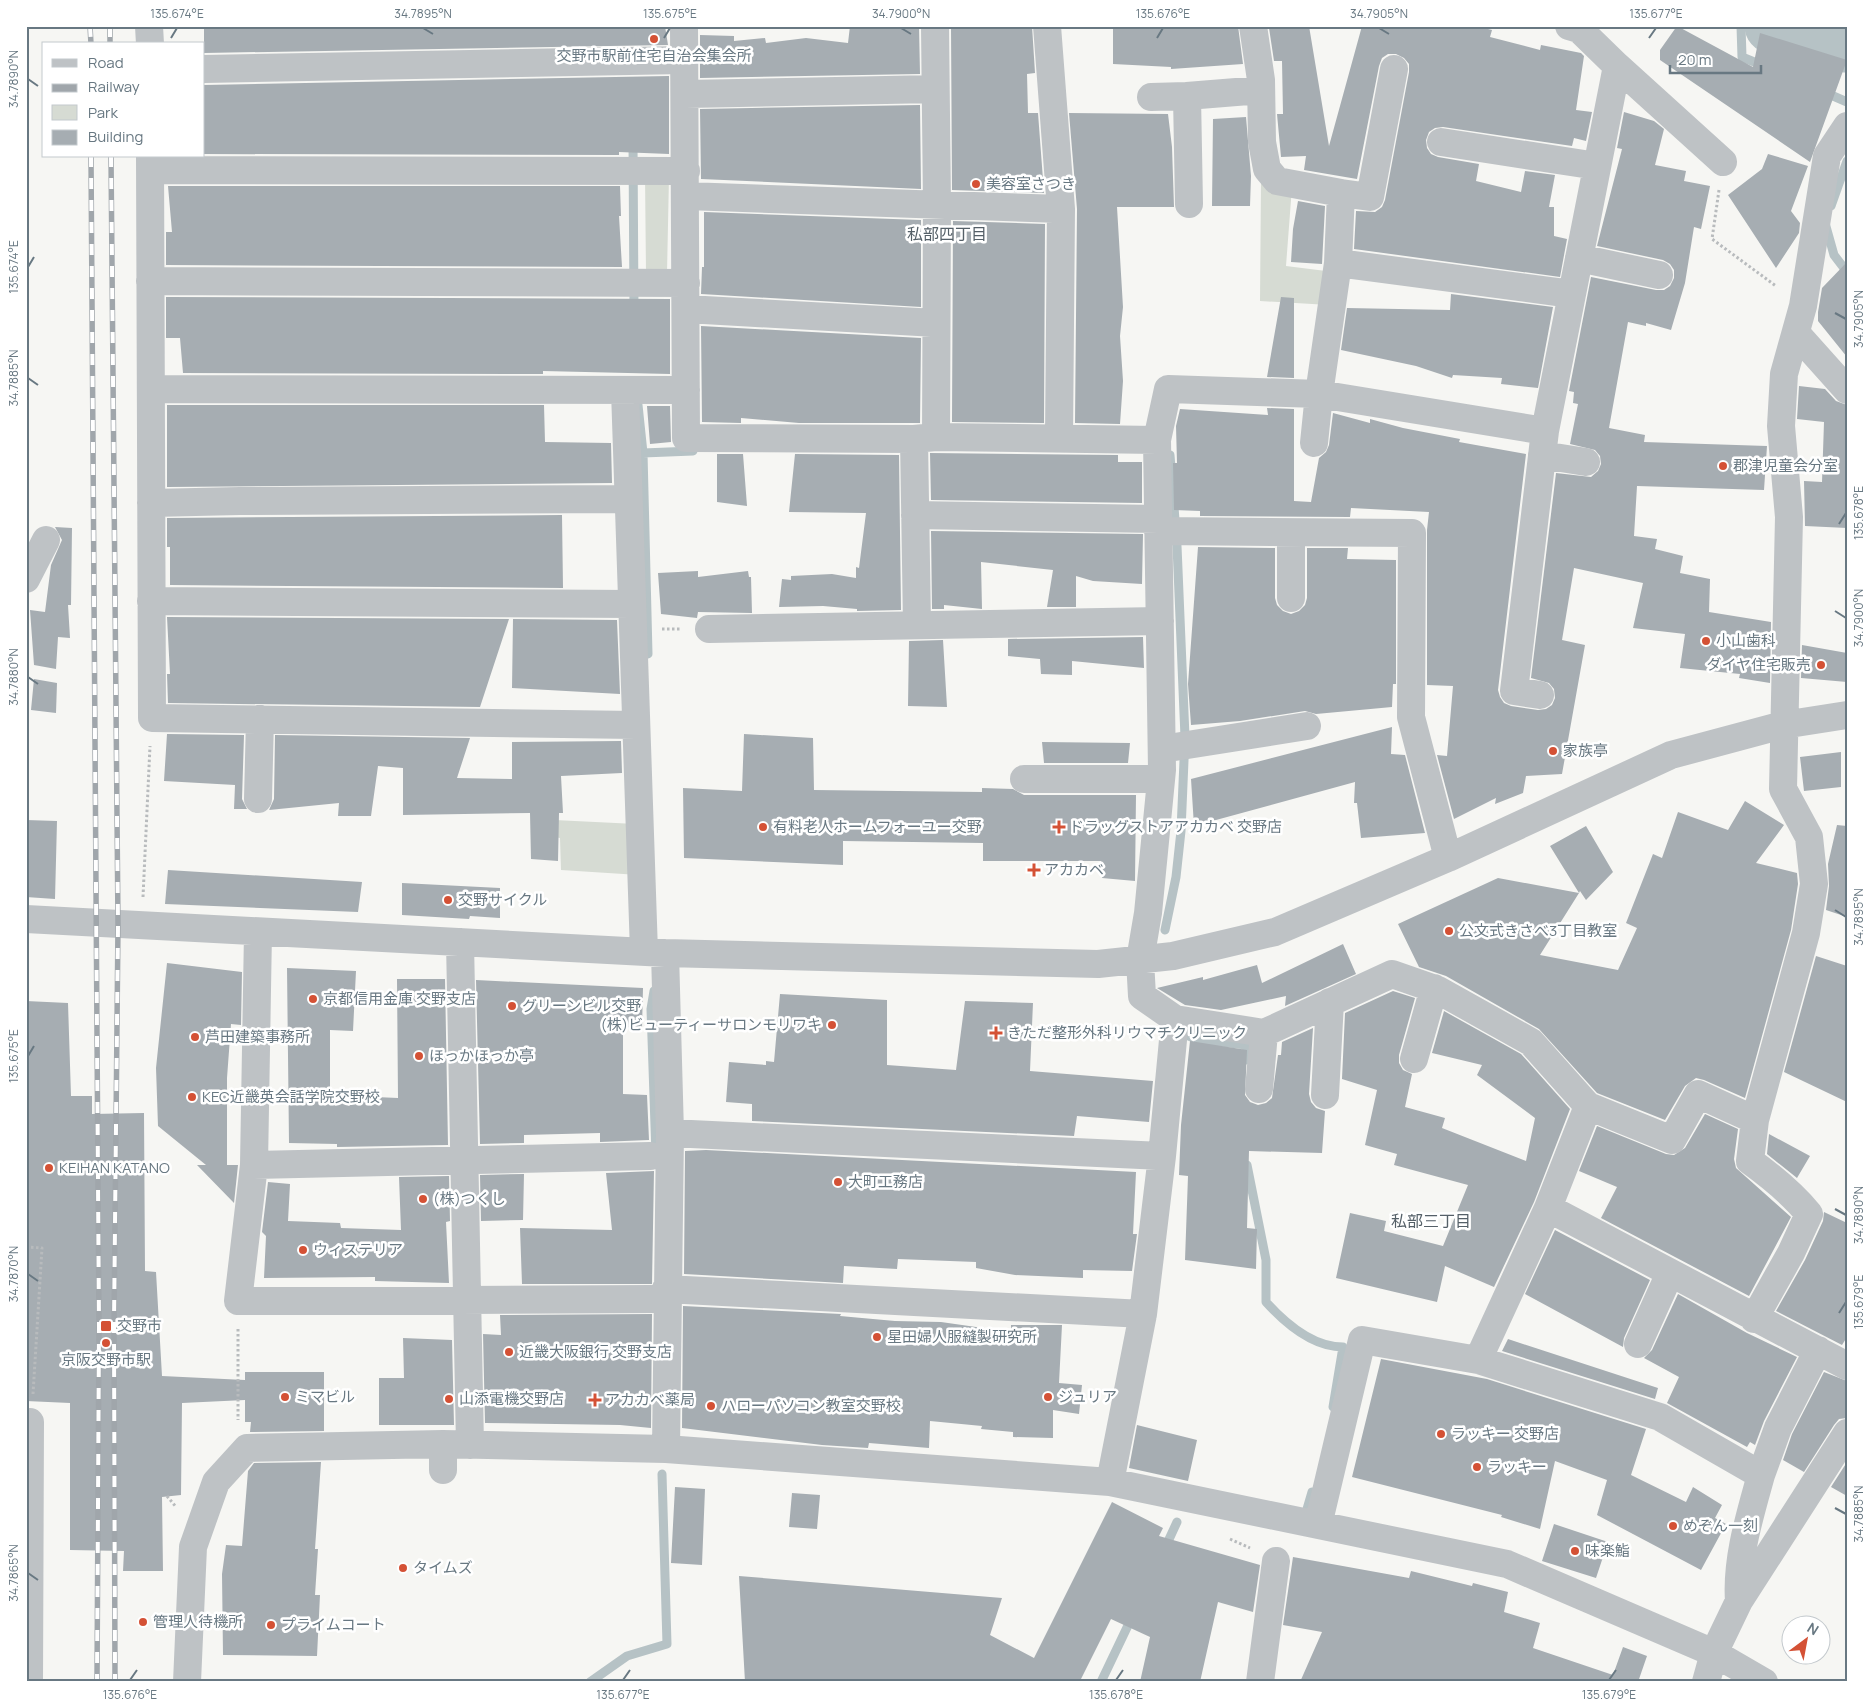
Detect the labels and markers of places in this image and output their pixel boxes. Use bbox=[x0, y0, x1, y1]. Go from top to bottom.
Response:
marker: 交野市駅前住宅自治会集会所 bbox=[648, 33, 660, 45]
place label: 交野市駅前住宅自治会集会所 bbox=[556, 45, 752, 66]
place label: 美容室さつき bbox=[986, 173, 1076, 194]
marker: 美容室さつき bbox=[970, 178, 982, 190]
place label: 郡津児童会分室 bbox=[1733, 455, 1838, 476]
marker: 郡津児童会分室 bbox=[1717, 460, 1729, 472]
place label: 小山歯科 bbox=[1716, 630, 1776, 651]
marker: 小山歯科 bbox=[1700, 635, 1712, 647]
place label: ダイヤ住宅販売 bbox=[1706, 654, 1811, 675]
marker: ダイヤ住宅販売 bbox=[1815, 659, 1827, 671]
place label: 家族亭 bbox=[1563, 740, 1608, 761]
marker: 家族亭 bbox=[1547, 745, 1559, 757]
place label: 有料老人ホームフォーユー交野 bbox=[773, 816, 982, 837]
place label: ドラッグストアアカカベ 交野店 bbox=[1069, 816, 1282, 837]
marker: 有料老人ホームフォーユー交野 bbox=[757, 821, 769, 833]
marker: ドラッグストアアカカベ 交野店 bbox=[1053, 821, 1065, 833]
place label: アカカベ bbox=[1044, 859, 1104, 880]
marker: アカカベ bbox=[1028, 864, 1040, 876]
place label: 交野サイクル bbox=[458, 889, 547, 910]
marker: 交野サイクル bbox=[442, 894, 454, 906]
place label: 公文式きさべ3丁目教室 bbox=[1459, 920, 1617, 941]
marker: 公文式きさべ3丁目教室 bbox=[1443, 925, 1455, 937]
place label: 京都信用金庫 交野支店 bbox=[323, 988, 476, 1009]
marker: 京都信用金庫 交野支店 bbox=[307, 993, 319, 1005]
place label: グリーンビル交野 bbox=[522, 995, 641, 1016]
marker: グリーンビル交野 bbox=[506, 1000, 518, 1012]
place label: (株)ビューティーサロンモリワキ bbox=[600, 1014, 822, 1035]
marker: (株)ビューティーサロンモリワキ bbox=[826, 1019, 838, 1031]
place label: きただ整形外科リウマチクリニック bbox=[1007, 1022, 1247, 1043]
place label: 芦田建築事務所 bbox=[205, 1026, 310, 1047]
marker: きただ整形外科リウマチクリニック bbox=[989, 1026, 1003, 1040]
marker: 芦田建築事務所 bbox=[189, 1031, 201, 1043]
place label: ほっかほっか亭 bbox=[429, 1045, 534, 1066]
marker: ほっかほっか亭 bbox=[413, 1050, 425, 1062]
place label: KEC近畿英会話学院交野校 bbox=[202, 1086, 380, 1107]
marker: KEC近畿英会話学院交野校 bbox=[186, 1091, 198, 1103]
place label: KEIHAN KATANO bbox=[59, 1157, 170, 1178]
marker: KEIHAN KATANO bbox=[43, 1162, 55, 1174]
place label: 大町工務店 bbox=[848, 1171, 923, 1192]
marker: 大町工務店 bbox=[832, 1176, 844, 1188]
place label: (株)つくし bbox=[433, 1188, 506, 1209]
marker: (株)つくし bbox=[417, 1193, 429, 1205]
place label: ウィステリア bbox=[313, 1239, 403, 1260]
marker: ウィステリア bbox=[297, 1244, 309, 1256]
place label: 交野市 bbox=[117, 1315, 162, 1336]
marker: 交野市 bbox=[99, 1319, 113, 1333]
place label: 星田婦人服縫製研究所 bbox=[887, 1326, 1037, 1347]
marker: 星田婦人服縫製研究所 bbox=[871, 1331, 883, 1343]
marker: 京阪交野市駅 bbox=[100, 1337, 112, 1349]
place label: 近畿大阪銀行 交野支店 bbox=[519, 1341, 672, 1362]
marker: 近畿大阪銀行 交野支店 bbox=[503, 1346, 515, 1358]
place label: 京阪交野市駅 bbox=[61, 1349, 151, 1370]
place label: ミマビル bbox=[295, 1386, 355, 1407]
place label: ジュリア bbox=[1058, 1386, 1117, 1407]
place label: 山添電機交野店 bbox=[459, 1388, 564, 1409]
place label: アカカベ薬局 bbox=[605, 1389, 695, 1410]
marker: ミマビル bbox=[279, 1391, 291, 1403]
marker: ジュリア bbox=[1042, 1391, 1054, 1403]
marker: 山添電機交野店 bbox=[443, 1393, 455, 1405]
marker: アカカベ薬局 bbox=[589, 1394, 601, 1406]
place label: ハローパソコン教室交野校 bbox=[721, 1395, 901, 1416]
marker: ハローパソコン教室交野校 bbox=[705, 1400, 717, 1412]
place label: ラッキー 交野店 bbox=[1451, 1423, 1559, 1444]
marker: ラッキー 交野店 bbox=[1435, 1428, 1447, 1440]
place label: ラッキー bbox=[1487, 1456, 1547, 1477]
marker: ラッキー bbox=[1471, 1461, 1483, 1473]
place label: めぞん一刻 bbox=[1683, 1515, 1758, 1536]
marker: めぞん一刻 bbox=[1667, 1520, 1679, 1532]
place label: 味楽鮨 bbox=[1585, 1540, 1630, 1561]
marker: 味楽鮨 bbox=[1569, 1545, 1581, 1557]
place label: タイムズ bbox=[413, 1557, 473, 1578]
marker: タイムズ bbox=[397, 1562, 409, 1574]
place label: 管理人待機所 bbox=[153, 1611, 243, 1632]
place label: プライムコート bbox=[281, 1614, 386, 1635]
marker: 管理人待機所 bbox=[137, 1616, 149, 1628]
marker: プライムコート bbox=[265, 1619, 277, 1631]

